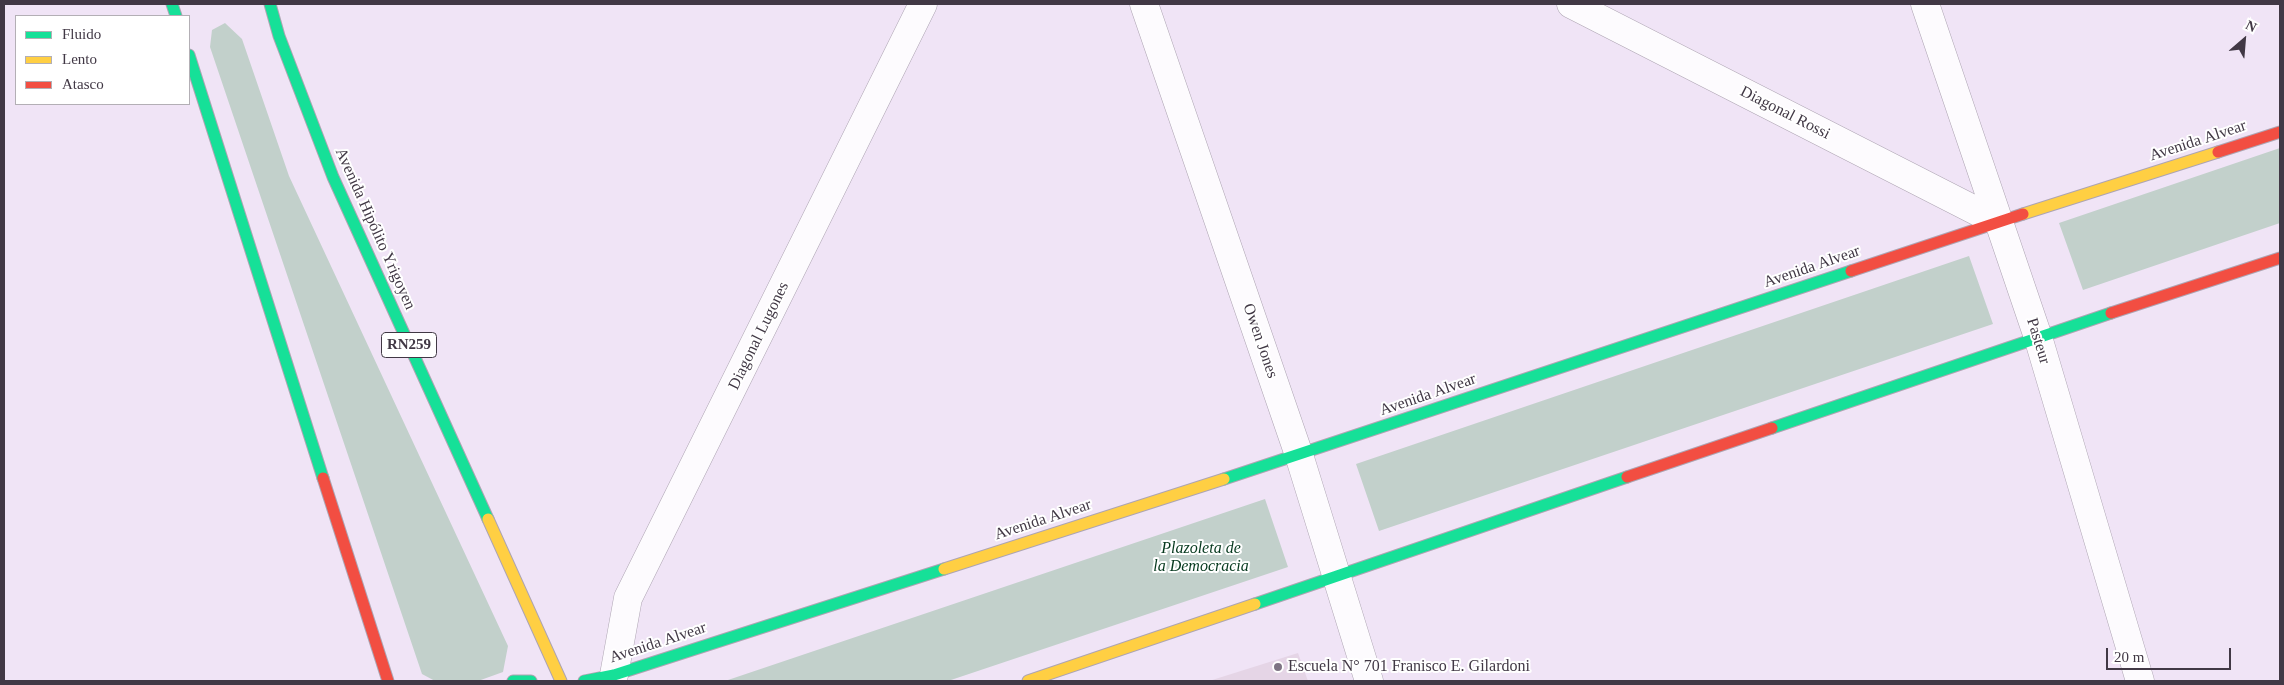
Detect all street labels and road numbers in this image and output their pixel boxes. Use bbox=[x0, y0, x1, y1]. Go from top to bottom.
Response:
street label: Diagonal Rossi bbox=[1737, 82, 1833, 144]
street label: Avenida Alvear bbox=[2147, 116, 2249, 166]
street label: Avenida Hipólito Yrigoyen bbox=[331, 145, 419, 313]
street label: Avenida Alvear bbox=[1761, 242, 1863, 292]
street label: Diagonal Lugones bbox=[725, 279, 793, 393]
street label: Owen Jones bbox=[1238, 301, 1282, 381]
street label: Pasteur bbox=[2022, 316, 2054, 366]
road number: RN259 bbox=[382, 332, 436, 358]
street label: Avenida Alvear bbox=[1377, 370, 1479, 420]
street label: Avenida Alvear bbox=[992, 495, 1094, 545]
street label: Avenida Alvear bbox=[607, 618, 709, 668]

